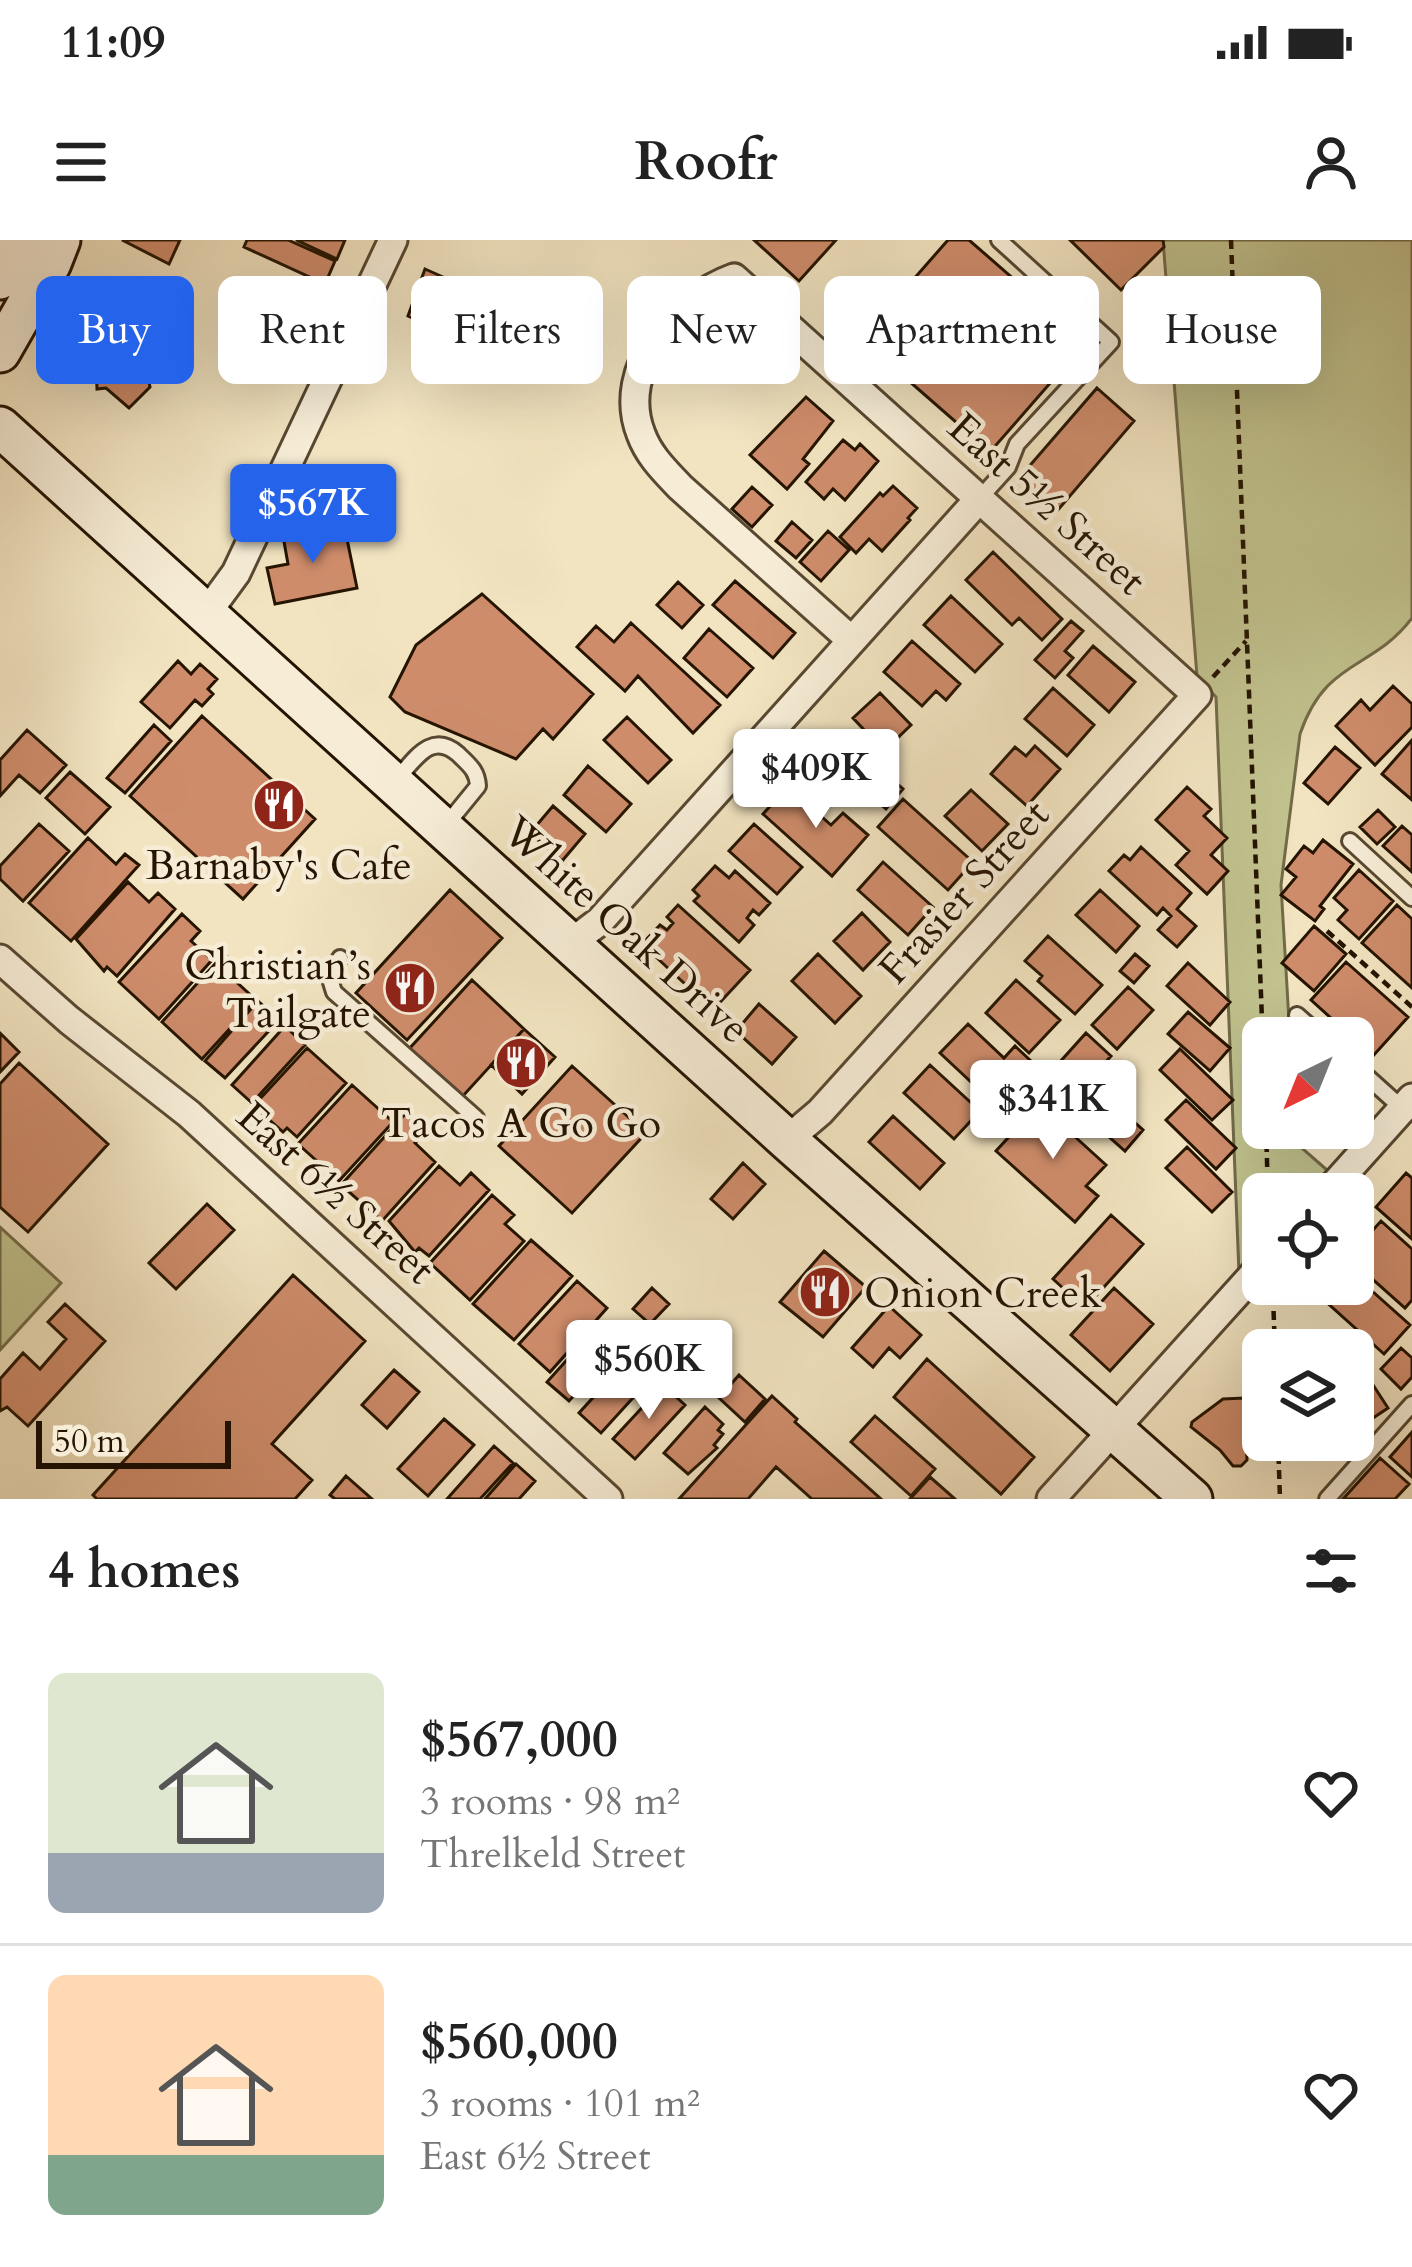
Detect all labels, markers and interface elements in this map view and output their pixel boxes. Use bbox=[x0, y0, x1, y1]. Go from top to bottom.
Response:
text: 11:09 bbox=[60, 12, 165, 73]
text: Roofr bbox=[634, 126, 778, 199]
icon: menu bbox=[48, 129, 114, 195]
icon: person bbox=[1298, 129, 1364, 195]
chip: Buy bbox=[36, 276, 194, 384]
chip: Rent bbox=[218, 276, 387, 384]
chip: Filters bbox=[411, 276, 603, 384]
chip: New bbox=[627, 276, 800, 384]
chip: Apartment bbox=[824, 276, 1099, 384]
chip: House bbox=[1123, 276, 1321, 384]
street label: East 5½ Street bbox=[936, 400, 1158, 608]
pin: $567K bbox=[229, 464, 397, 566]
text: $567K bbox=[257, 476, 369, 529]
pin: $409K bbox=[732, 729, 900, 831]
text: $409K bbox=[760, 741, 872, 794]
restaurant icon: Barnaby's Cafe bbox=[251, 777, 307, 833]
street label: Frasier Street bbox=[866, 787, 1062, 997]
street label: White Oak Drive bbox=[489, 803, 762, 1057]
place label: Barnaby's Cafe bbox=[146, 837, 412, 894]
place label: Christian’s Tailgate bbox=[184, 937, 371, 1042]
restaurant icon: Christian’s Tailgate bbox=[382, 960, 438, 1016]
north arrow bbox=[1242, 1017, 1374, 1149]
map controls bbox=[1242, 1017, 1374, 1461]
restaurant icon: Tacos A Go Go bbox=[493, 1035, 549, 1091]
pin: $341K bbox=[969, 1060, 1137, 1162]
text: $341K bbox=[997, 1072, 1109, 1125]
street label: East 6½ Street bbox=[225, 1089, 447, 1297]
place label: Tacos A Go Go bbox=[381, 1095, 661, 1152]
button: locate bbox=[1242, 1173, 1374, 1305]
restaurant icon: Onion Creek bbox=[797, 1264, 853, 1320]
place label: Onion Creek bbox=[864, 1265, 1102, 1322]
pin: $560K bbox=[565, 1320, 733, 1422]
button: layers bbox=[1242, 1329, 1374, 1461]
text: $560K bbox=[593, 1332, 705, 1385]
scale bar bbox=[36, 1415, 231, 1468]
text: 50 m bbox=[54, 1419, 125, 1464]
text: 4 homes bbox=[48, 1536, 240, 1606]
icon: filters bbox=[1298, 1538, 1364, 1604]
text: $567,000 bbox=[420, 1705, 618, 1775]
icon: home bbox=[144, 1721, 288, 1865]
icon: heart bbox=[1298, 1760, 1364, 1826]
text: 3 rooms · 98 m² bbox=[420, 1775, 680, 1828]
text: Threlkeld Street bbox=[420, 1828, 685, 1881]
text: $560,000 bbox=[420, 2007, 618, 2077]
icon: home bbox=[144, 2023, 288, 2167]
icon: heart bbox=[1298, 2062, 1364, 2128]
text: 3 rooms · 101 m² bbox=[420, 2077, 700, 2130]
text: East 6½ Street bbox=[420, 2130, 651, 2183]

